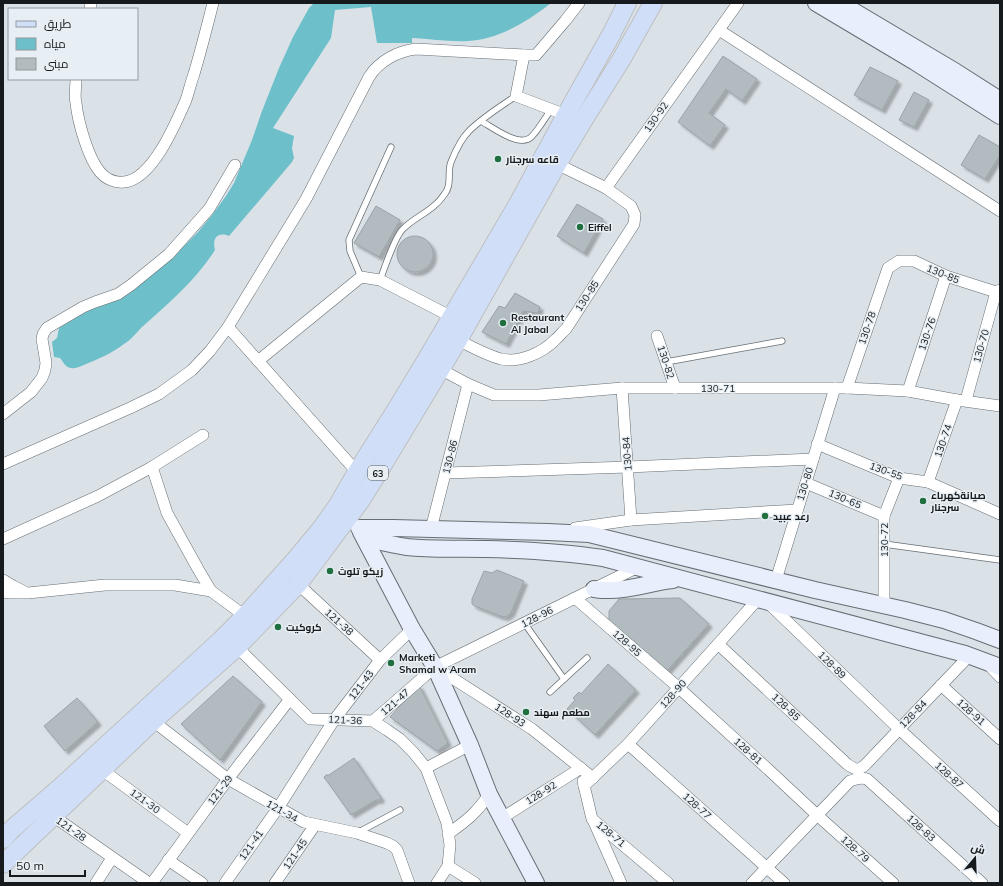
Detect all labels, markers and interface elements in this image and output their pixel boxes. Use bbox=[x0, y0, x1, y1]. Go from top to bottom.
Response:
legend bbox=[8, 8, 138, 80]
text: طريق bbox=[44, 16, 72, 31]
text: مياه bbox=[44, 36, 66, 51]
text: مبنى bbox=[44, 56, 69, 71]
street label: 130-92 bbox=[641, 99, 671, 135]
place label: قاعه سرجنار bbox=[505, 153, 559, 166]
marker: قاعه سرجنار bbox=[493, 154, 503, 164]
place label: Eiffel bbox=[588, 221, 612, 234]
marker: Eiffel bbox=[575, 222, 585, 232]
street label: 130-85 bbox=[925, 262, 961, 286]
street label: 130-85 bbox=[572, 278, 602, 314]
street label: 130-78 bbox=[855, 310, 879, 346]
place label: Restaurant Al Jabal bbox=[511, 311, 564, 336]
street label: 130-76 bbox=[915, 316, 939, 352]
marker: Restaurant Al Jabal bbox=[498, 318, 508, 328]
street label: 130-70 bbox=[970, 328, 992, 364]
street label: 130-82 bbox=[655, 344, 677, 380]
street label: 130-71 bbox=[701, 382, 735, 395]
street label: 130-74 bbox=[931, 423, 955, 459]
street label: 130-84 bbox=[619, 436, 635, 472]
street label: 130-86 bbox=[440, 439, 460, 475]
street label: 130-55 bbox=[868, 459, 904, 483]
road number: 63 bbox=[368, 466, 388, 480]
street label: 130-80 bbox=[794, 466, 816, 502]
street label: 130-65 bbox=[827, 486, 863, 512]
place label: صيانةكهرباء سرجنار bbox=[930, 489, 986, 514]
marker: صيانةكهرباء سرجنار bbox=[918, 496, 928, 506]
place label: رعد عبيد bbox=[773, 510, 809, 523]
marker: رعد عبيد bbox=[760, 511, 770, 521]
street label: 130-72 bbox=[878, 523, 891, 557]
place label: زيكو تلوث bbox=[338, 565, 383, 578]
marker: زيكو تلوث bbox=[325, 566, 335, 576]
street label: 128-96 bbox=[519, 603, 555, 631]
street label: 121-38 bbox=[322, 606, 356, 638]
place label: كروكيت bbox=[286, 621, 322, 634]
marker: كروكيت bbox=[273, 622, 283, 632]
street label: 128-95 bbox=[610, 627, 644, 659]
street label: 128-89 bbox=[815, 648, 849, 682]
place label: Marketi Shamal w Aram bbox=[399, 651, 476, 676]
marker: Marketi Shamal w Aram bbox=[386, 658, 396, 668]
street label: 121-43 bbox=[345, 667, 377, 703]
street label: 128-90 bbox=[657, 677, 689, 711]
street label: 121-47 bbox=[378, 686, 412, 718]
street label: 128-85 bbox=[769, 691, 803, 723]
street label: 128-91 bbox=[954, 696, 988, 728]
street label: 128-84 bbox=[896, 697, 930, 731]
street label: 128-93 bbox=[492, 700, 528, 730]
place label: مطعم سهند bbox=[534, 706, 590, 720]
marker: مطعم سهند bbox=[521, 707, 531, 717]
street label: 121-36 bbox=[328, 713, 362, 727]
street label: 128-81 bbox=[731, 735, 765, 767]
street label: 128-87 bbox=[932, 759, 966, 791]
street label: 121-29 bbox=[204, 772, 236, 808]
street label: 128-92 bbox=[523, 778, 559, 808]
street label: 121-30 bbox=[127, 786, 163, 816]
street label: 128-77 bbox=[680, 790, 714, 822]
street label: 121-34 bbox=[264, 797, 300, 825]
street label: 128-83 bbox=[904, 812, 938, 844]
street label: 121-28 bbox=[53, 814, 89, 844]
street label: 128-71 bbox=[594, 818, 628, 850]
street label: 121-41 bbox=[236, 827, 266, 863]
street label: 128-79 bbox=[838, 833, 872, 865]
street label: 121-45 bbox=[280, 836, 310, 872]
north arrow bbox=[955, 838, 995, 878]
text: ش bbox=[969, 840, 987, 857]
scale bar bbox=[10, 852, 85, 878]
text: 50 m bbox=[16, 858, 44, 873]

